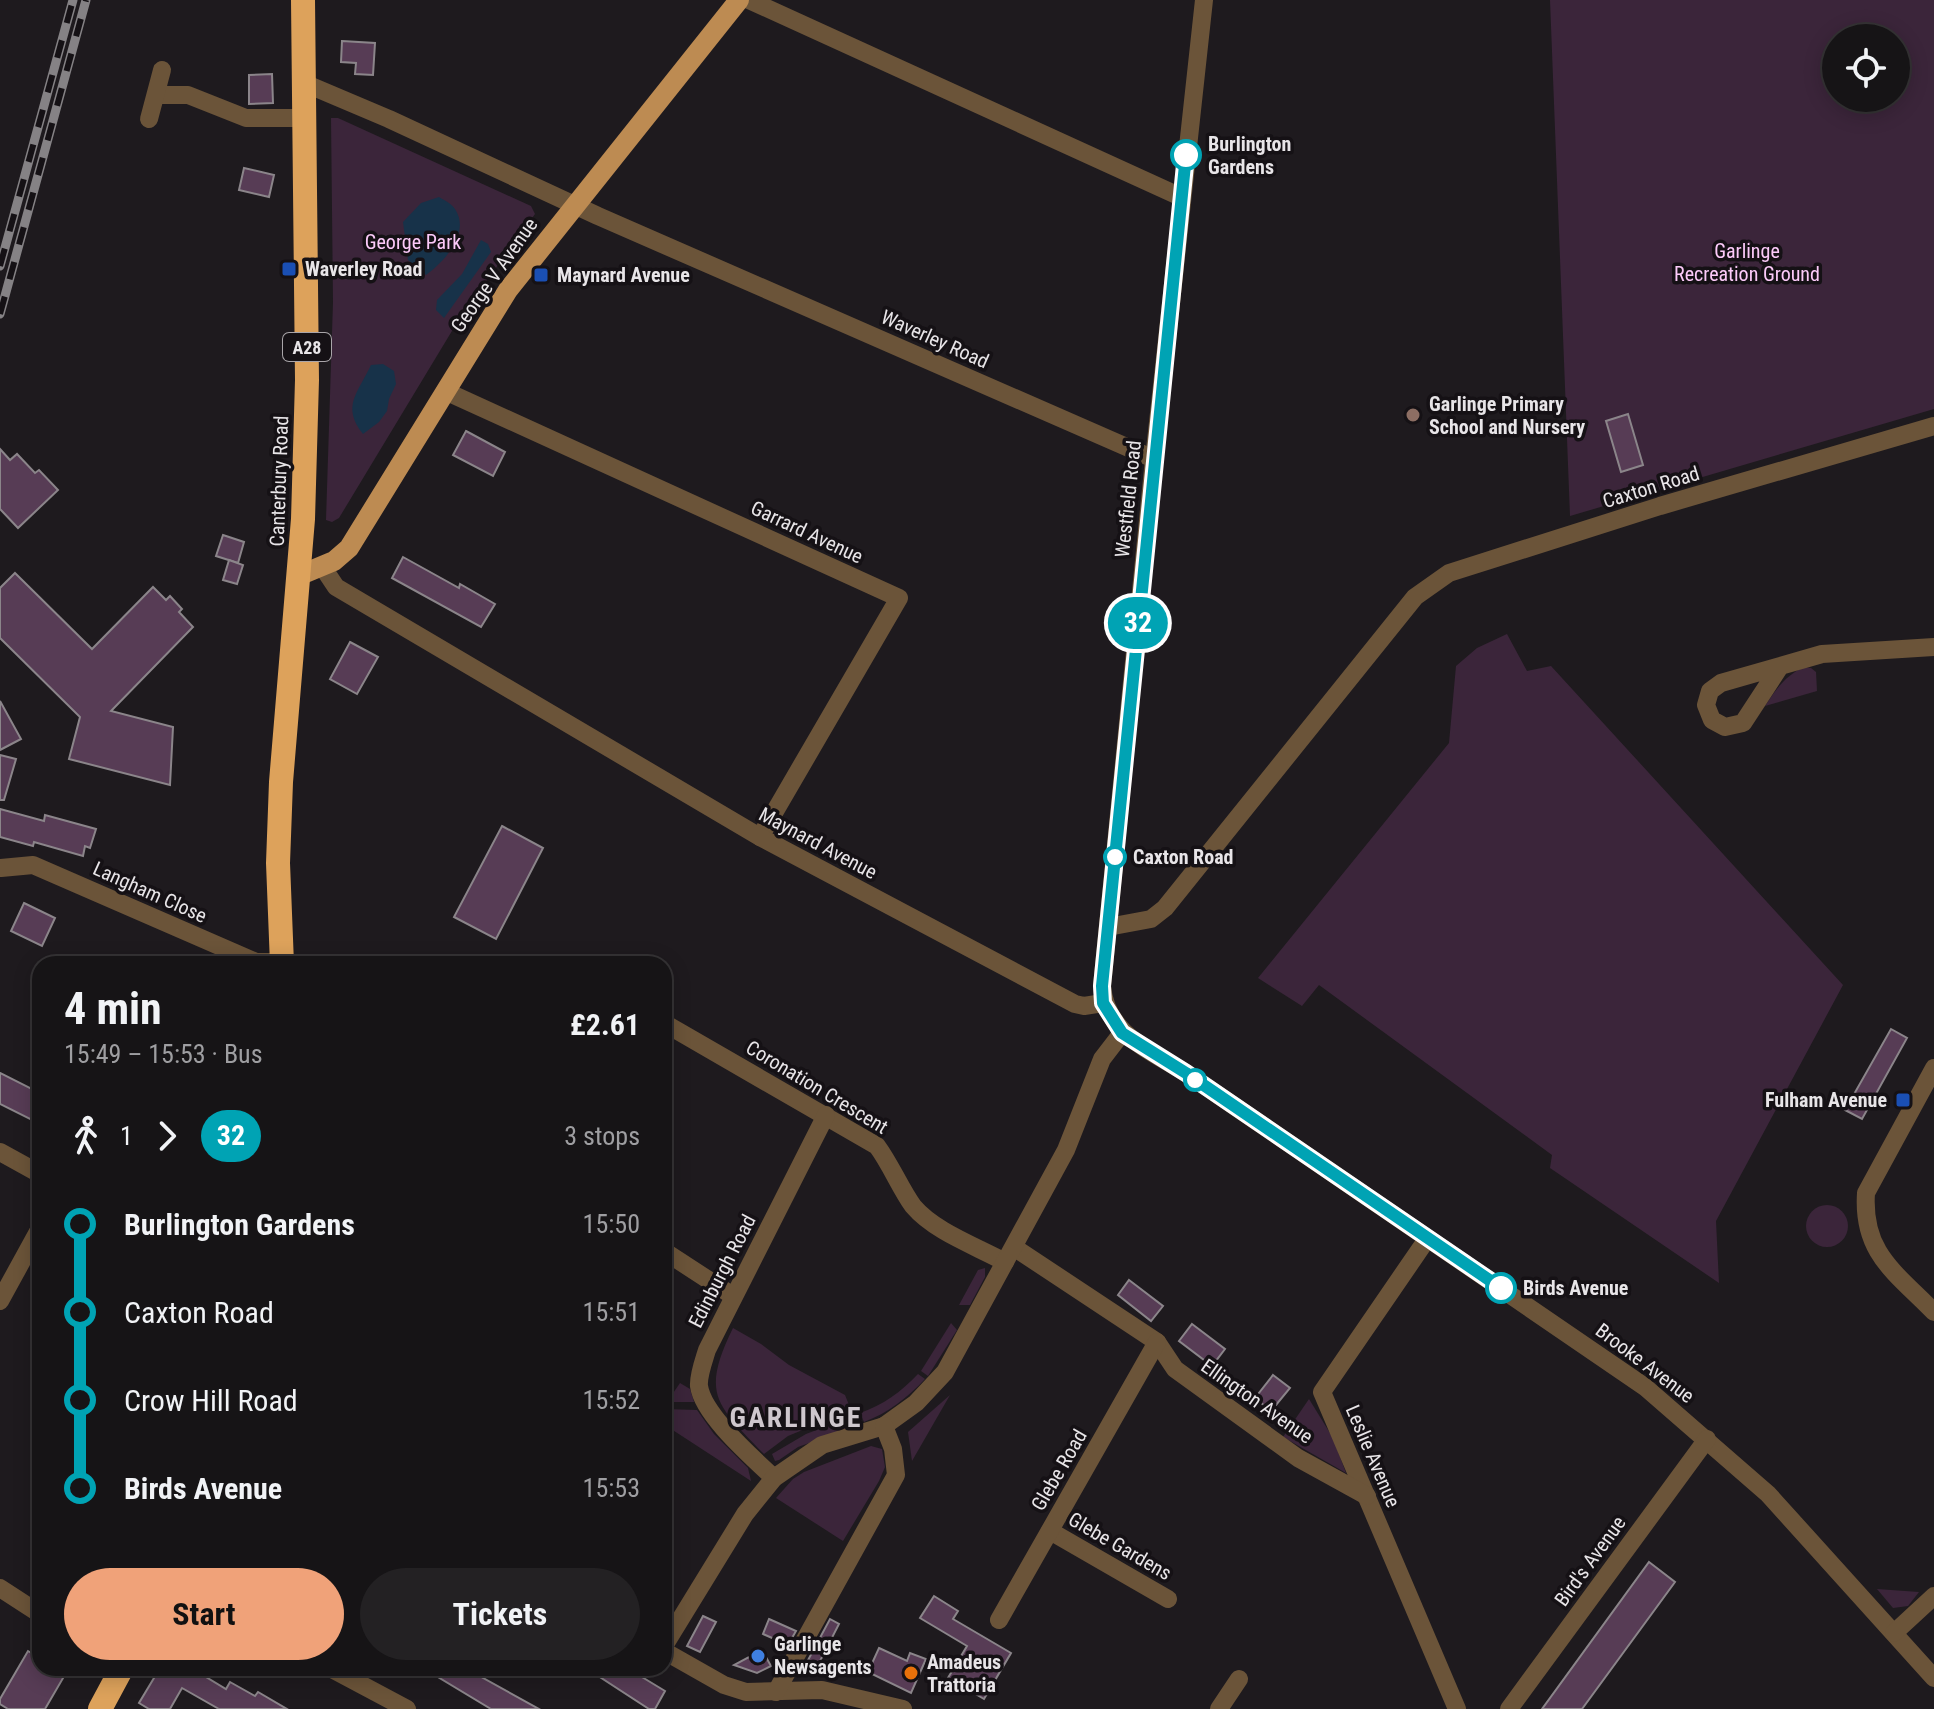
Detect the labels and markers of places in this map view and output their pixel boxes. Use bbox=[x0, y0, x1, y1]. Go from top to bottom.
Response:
place label: Burlington Gardens bbox=[1208, 132, 1291, 179]
marker: Burlington Gardens bbox=[1171, 140, 1201, 170]
place label: Waverley Road bbox=[305, 257, 422, 281]
marker: Waverley Road bbox=[280, 260, 298, 278]
place label: Maynard Avenue bbox=[557, 263, 690, 287]
marker: Maynard Avenue bbox=[532, 266, 550, 284]
place label: Garlinge Primary School and Nursery bbox=[1429, 392, 1585, 439]
marker: Garlinge Primary School and Nursery bbox=[1404, 406, 1422, 424]
place label: Caxton Road bbox=[1133, 845, 1233, 869]
marker: Caxton Road bbox=[1104, 846, 1126, 868]
unlabelled marker bbox=[1184, 1069, 1206, 1091]
place label: Fulham Avenue bbox=[1765, 1088, 1887, 1112]
marker: Fulham Avenue bbox=[1894, 1091, 1912, 1109]
marker: Birds Avenue bbox=[1486, 1273, 1516, 1303]
place label: Birds Avenue bbox=[1523, 1276, 1628, 1300]
place label: Garlinge Newsagents bbox=[774, 1632, 872, 1679]
marker: Garlinge Newsagents bbox=[749, 1647, 767, 1665]
place label: Amadeus Trattoria bbox=[927, 1650, 1001, 1697]
marker: Amadeus Trattoria bbox=[902, 1664, 920, 1682]

